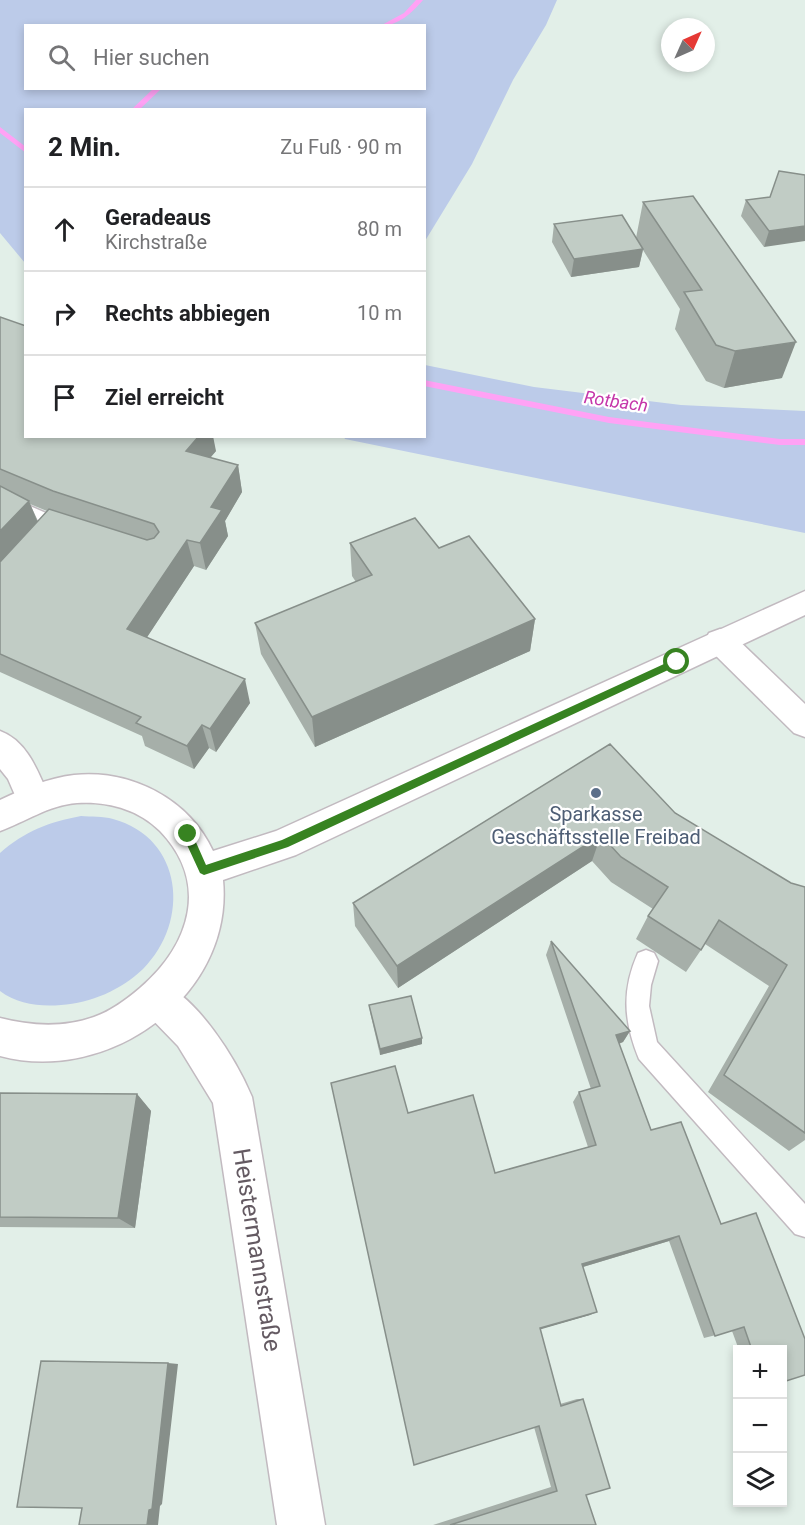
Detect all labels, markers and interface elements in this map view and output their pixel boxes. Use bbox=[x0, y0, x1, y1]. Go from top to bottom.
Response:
north arrow bbox=[661, 18, 715, 72]
search box bbox=[24, 24, 426, 90]
icon: search bbox=[45, 41, 78, 74]
text: Hier suchen bbox=[93, 45, 210, 70]
text: 2 Min. bbox=[48, 132, 121, 162]
text: Zu Fuß · 90 m bbox=[280, 135, 402, 159]
text: Geradeaus bbox=[105, 205, 211, 230]
icon: ahead bbox=[48, 213, 81, 246]
text: 80 m bbox=[357, 217, 402, 241]
text: Kirchstraße bbox=[105, 230, 207, 254]
icon: right bbox=[48, 297, 81, 330]
text: Rechts abbiegen bbox=[105, 301, 270, 326]
text: 10 m bbox=[357, 301, 402, 325]
icon: arrive bbox=[48, 381, 81, 414]
text: Ziel erreicht bbox=[105, 385, 224, 410]
water label: Rotbach bbox=[583, 386, 649, 416]
route start bbox=[663, 648, 689, 674]
marker: Sparkasse Geschäftsstelle Freibad bbox=[589, 786, 603, 800]
place label: Sparkasse Geschäftsstelle Freibad bbox=[491, 802, 701, 849]
route end bbox=[174, 820, 200, 846]
street label: Heistermannstraße bbox=[227, 1146, 287, 1354]
map controls bbox=[733, 1345, 787, 1507]
button: + bbox=[733, 1345, 787, 1399]
button: − bbox=[733, 1399, 787, 1453]
button: layers bbox=[733, 1453, 787, 1507]

